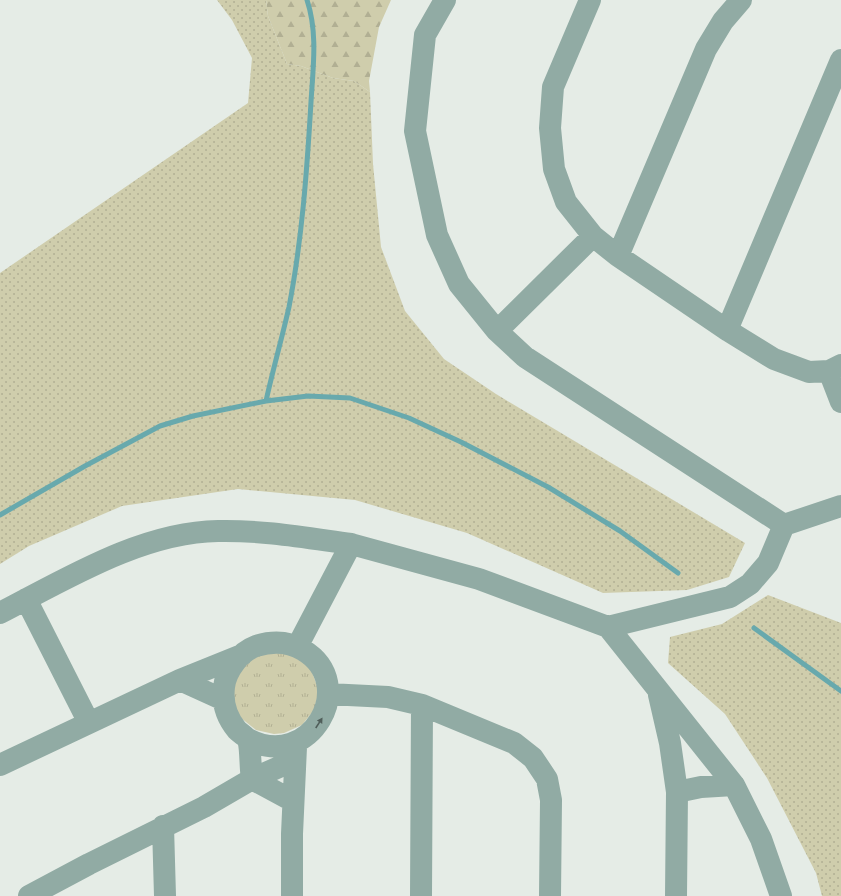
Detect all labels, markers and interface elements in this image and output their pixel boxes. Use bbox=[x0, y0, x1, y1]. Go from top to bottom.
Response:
one-way arrow bbox=[315, 718, 323, 728]

